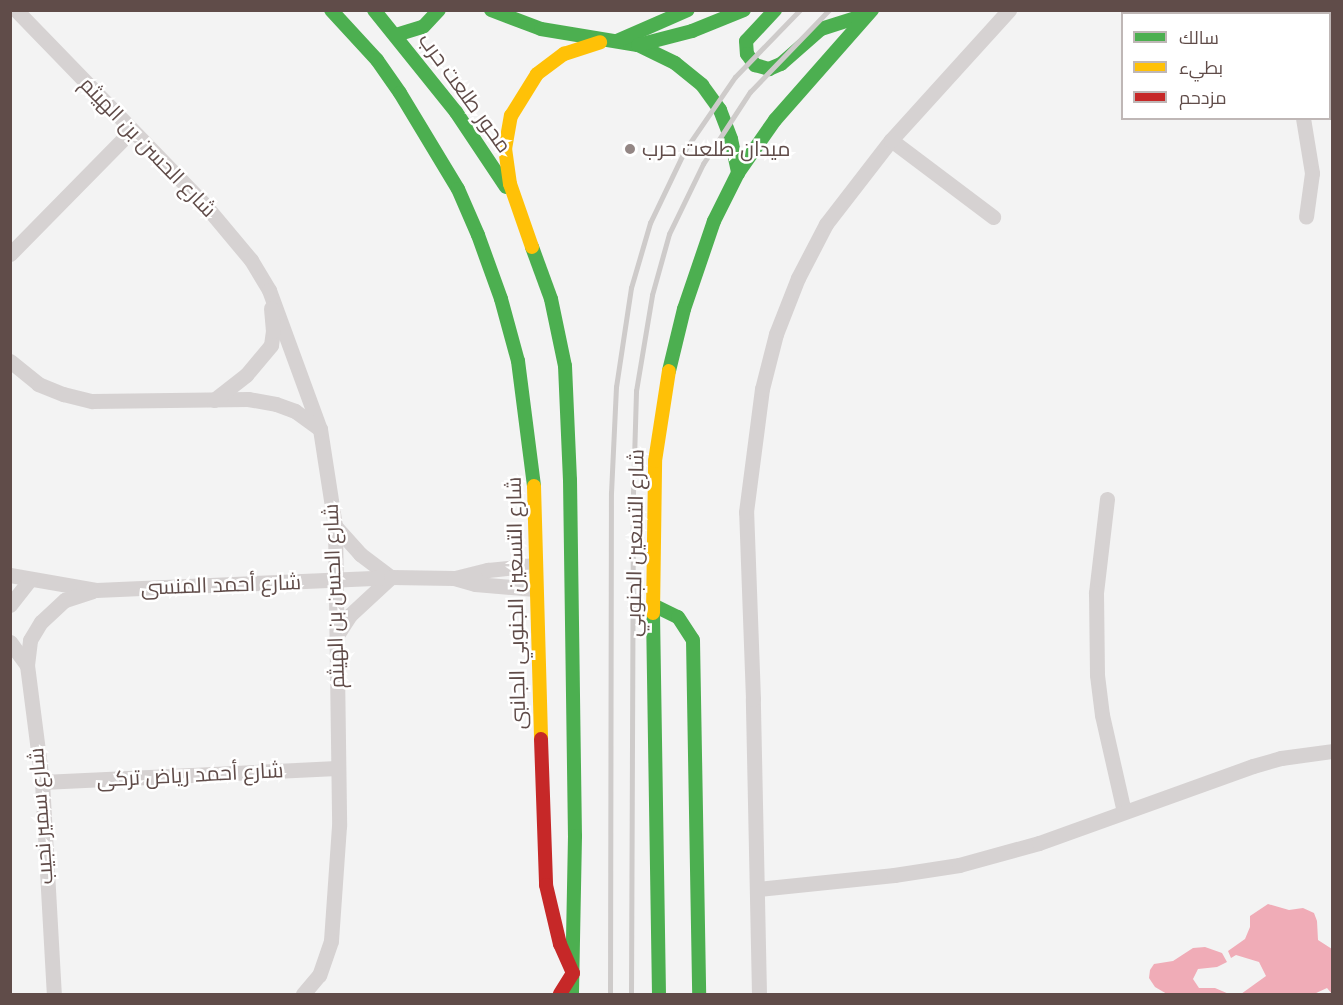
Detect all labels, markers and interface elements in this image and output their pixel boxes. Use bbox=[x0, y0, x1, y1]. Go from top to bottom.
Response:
legend bbox=[1121, 12, 1331, 120]
text: سالك bbox=[1179, 26, 1219, 49]
street label: محور طلعت حرب bbox=[413, 28, 517, 158]
text: بطيء bbox=[1179, 56, 1223, 79]
street label: شارع الحسن بن الهيثم bbox=[75, 72, 221, 222]
text: مزدحم bbox=[1179, 86, 1227, 109]
place label: ميدان طلعت حرب bbox=[642, 136, 790, 162]
marker: ميدان طلعت حرب bbox=[623, 142, 637, 156]
street label: شارع التسعين الجنوبي bbox=[621, 449, 649, 637]
street label: شارع التسعين الجنوبي الجانبى bbox=[501, 477, 531, 729]
street label: شارع الحسن بن الهيثم bbox=[318, 503, 350, 689]
street label: شارع أحمد المنسى bbox=[140, 570, 302, 600]
street label: شارع سمير نجيب bbox=[24, 747, 58, 885]
street label: شارع أحمد رياض تركى bbox=[96, 758, 284, 792]

